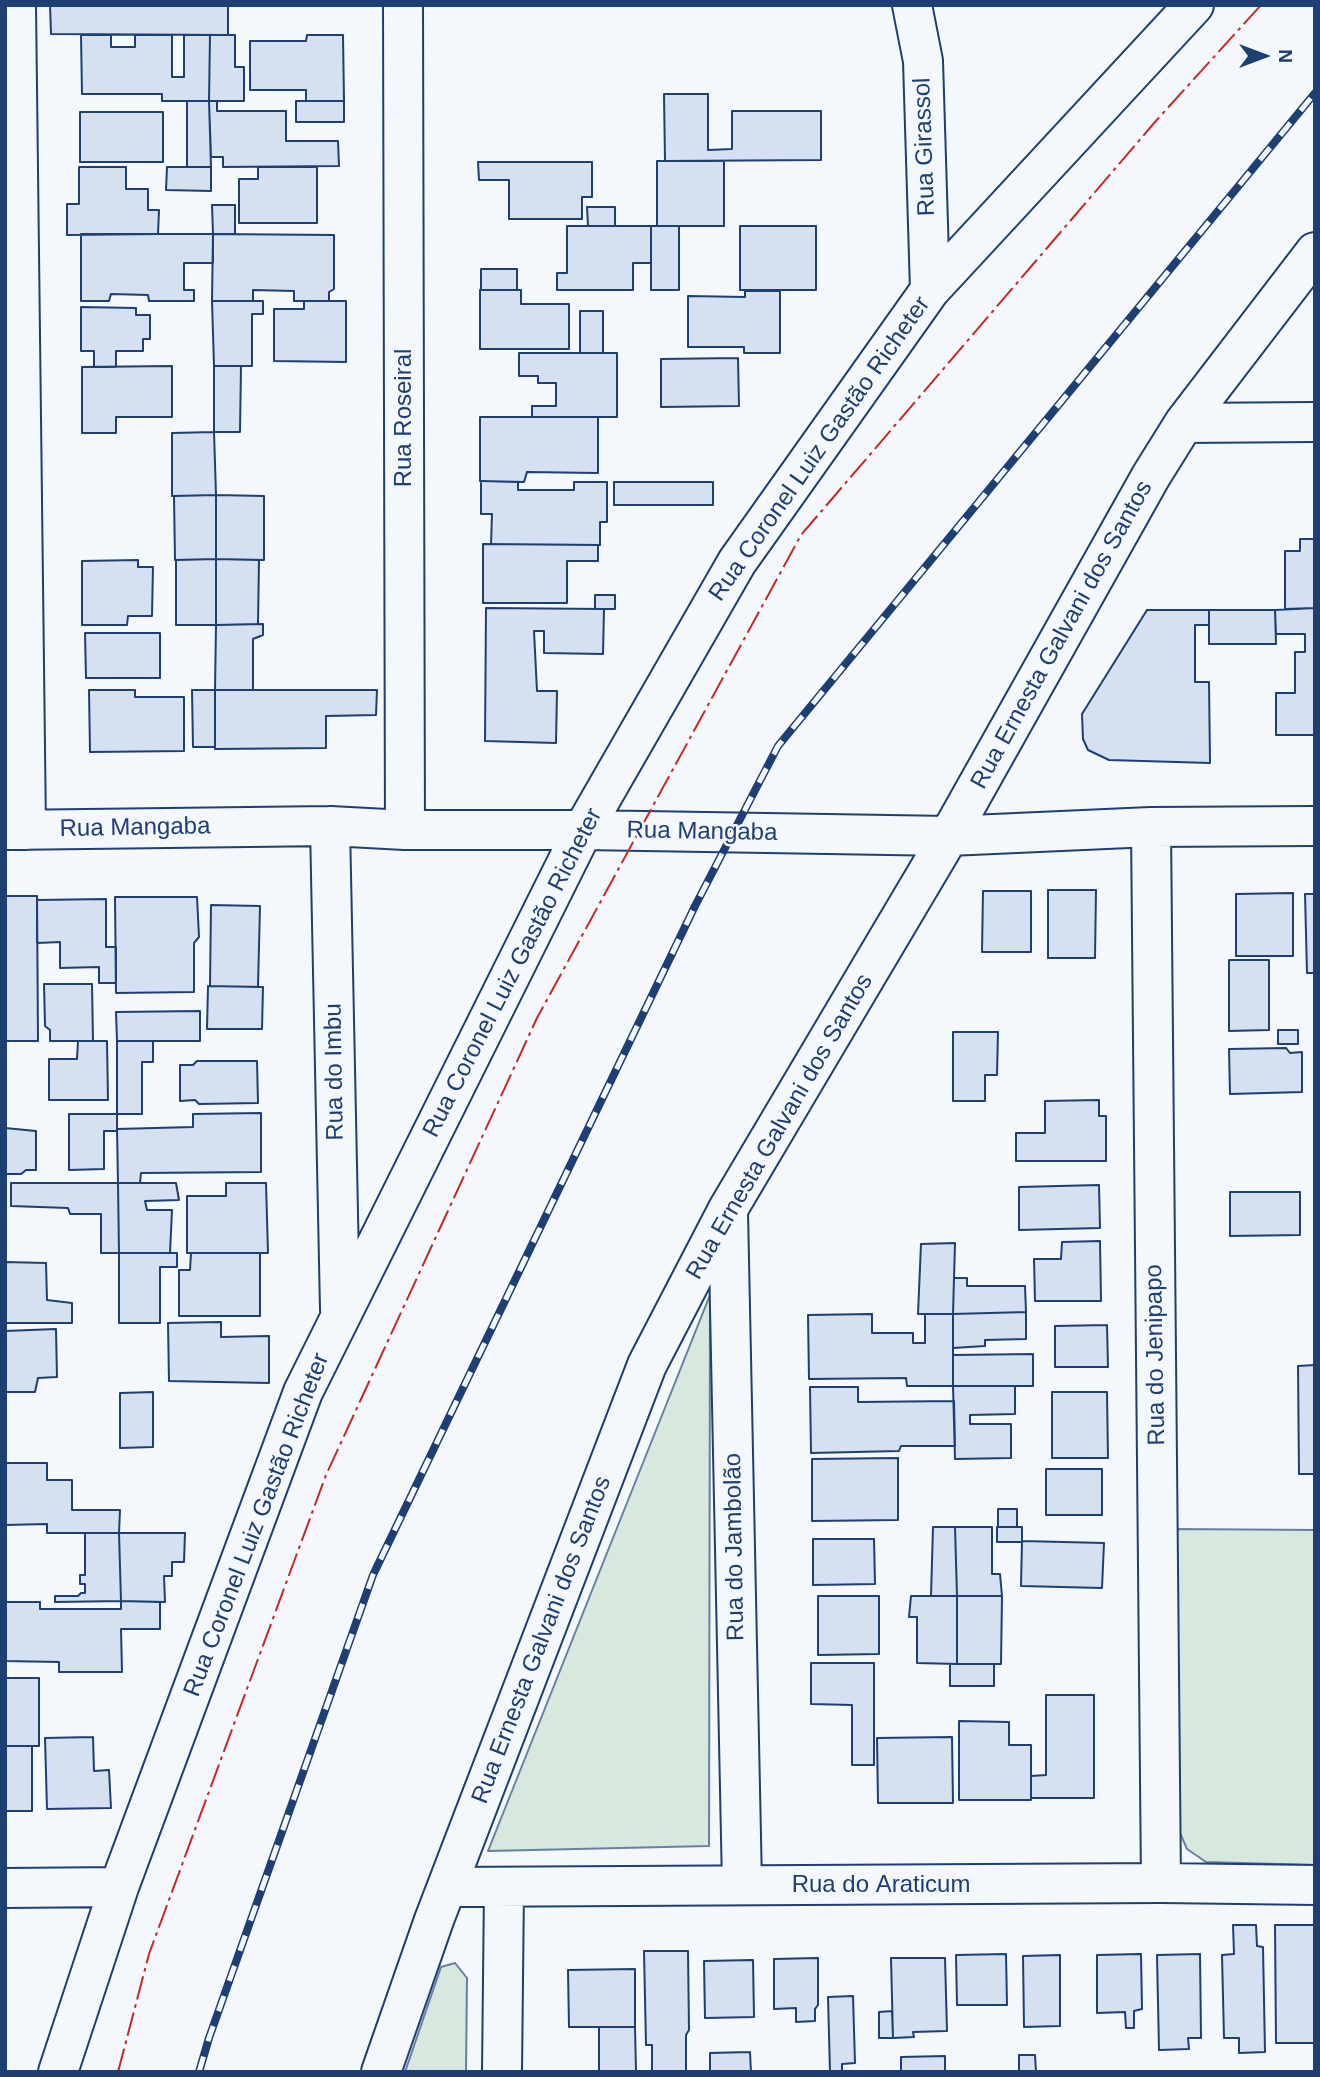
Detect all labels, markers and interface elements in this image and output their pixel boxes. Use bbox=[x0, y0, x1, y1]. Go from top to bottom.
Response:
north arrow bbox=[1229, 21, 1299, 91]
text: N bbox=[1275, 49, 1296, 63]
street label: Rua Girassol bbox=[908, 77, 942, 217]
street label: Rua Coronel Luiz Gastão Richeter bbox=[703, 291, 937, 607]
street label: Rua Roseiral bbox=[390, 349, 418, 487]
street label: Rua Ernesta Galvani dos Santos bbox=[965, 476, 1159, 794]
street label: Rua Coronel Luiz Gastão Richeter bbox=[417, 804, 609, 1142]
street label: Rua Mangaba bbox=[59, 812, 211, 844]
street label: Rua Mangaba bbox=[626, 816, 778, 848]
street label: Rua Ernesta Galvani dos Santos bbox=[680, 969, 880, 1285]
street label: Rua do Imbu bbox=[319, 1003, 351, 1141]
street label: Rua do Jenipapo bbox=[1140, 1264, 1172, 1446]
street label: Rua Coronel Luiz Gastão Richeter bbox=[178, 1349, 336, 1701]
street label: Rua do Jambolão bbox=[719, 1453, 751, 1641]
street label: Rua Ernesta Galvani dos Santos bbox=[466, 1472, 618, 1808]
street label: Rua do Araticum bbox=[792, 1871, 970, 1899]

